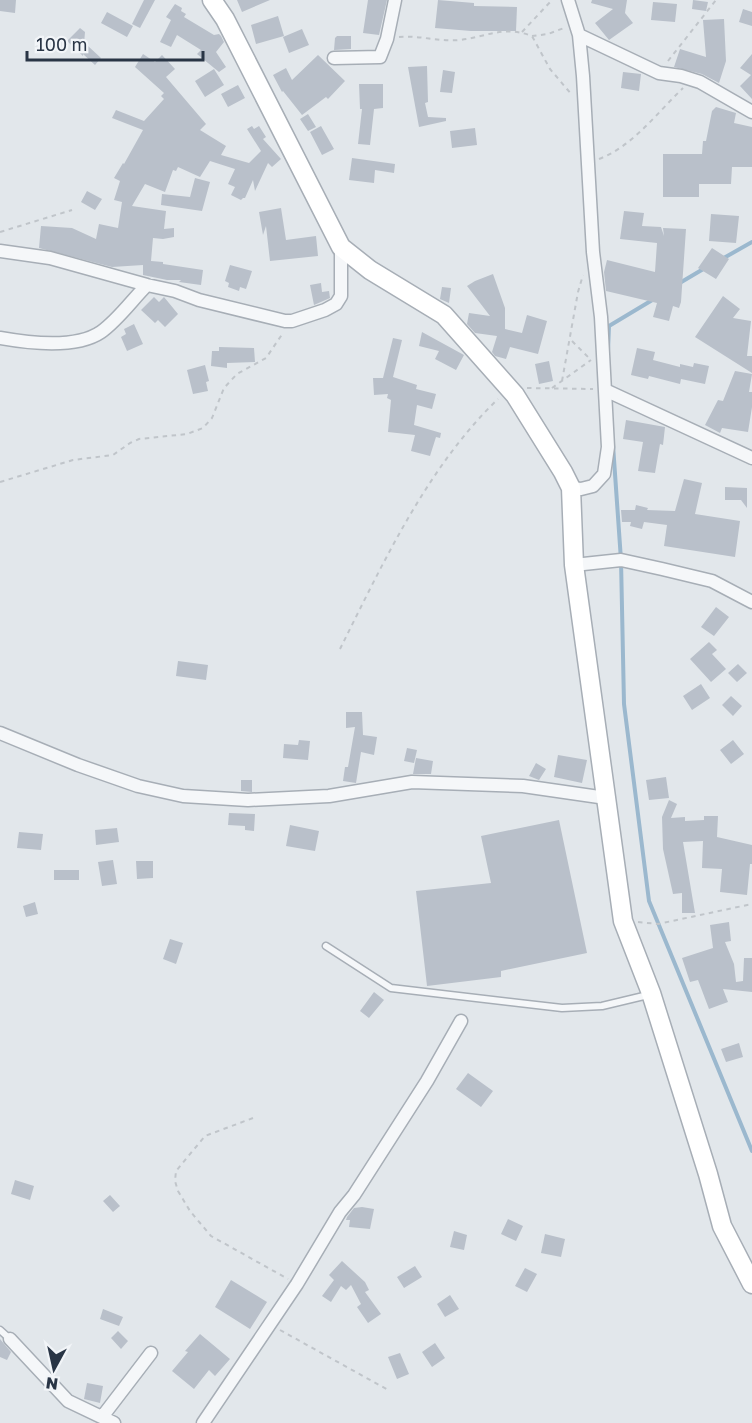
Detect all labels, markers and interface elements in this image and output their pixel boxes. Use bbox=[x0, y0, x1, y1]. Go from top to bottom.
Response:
scale bar bbox=[27, 24, 202, 62]
text: 100 m bbox=[36, 33, 87, 55]
north arrow bbox=[24, 1339, 84, 1399]
text: N bbox=[44, 1373, 59, 1395]

